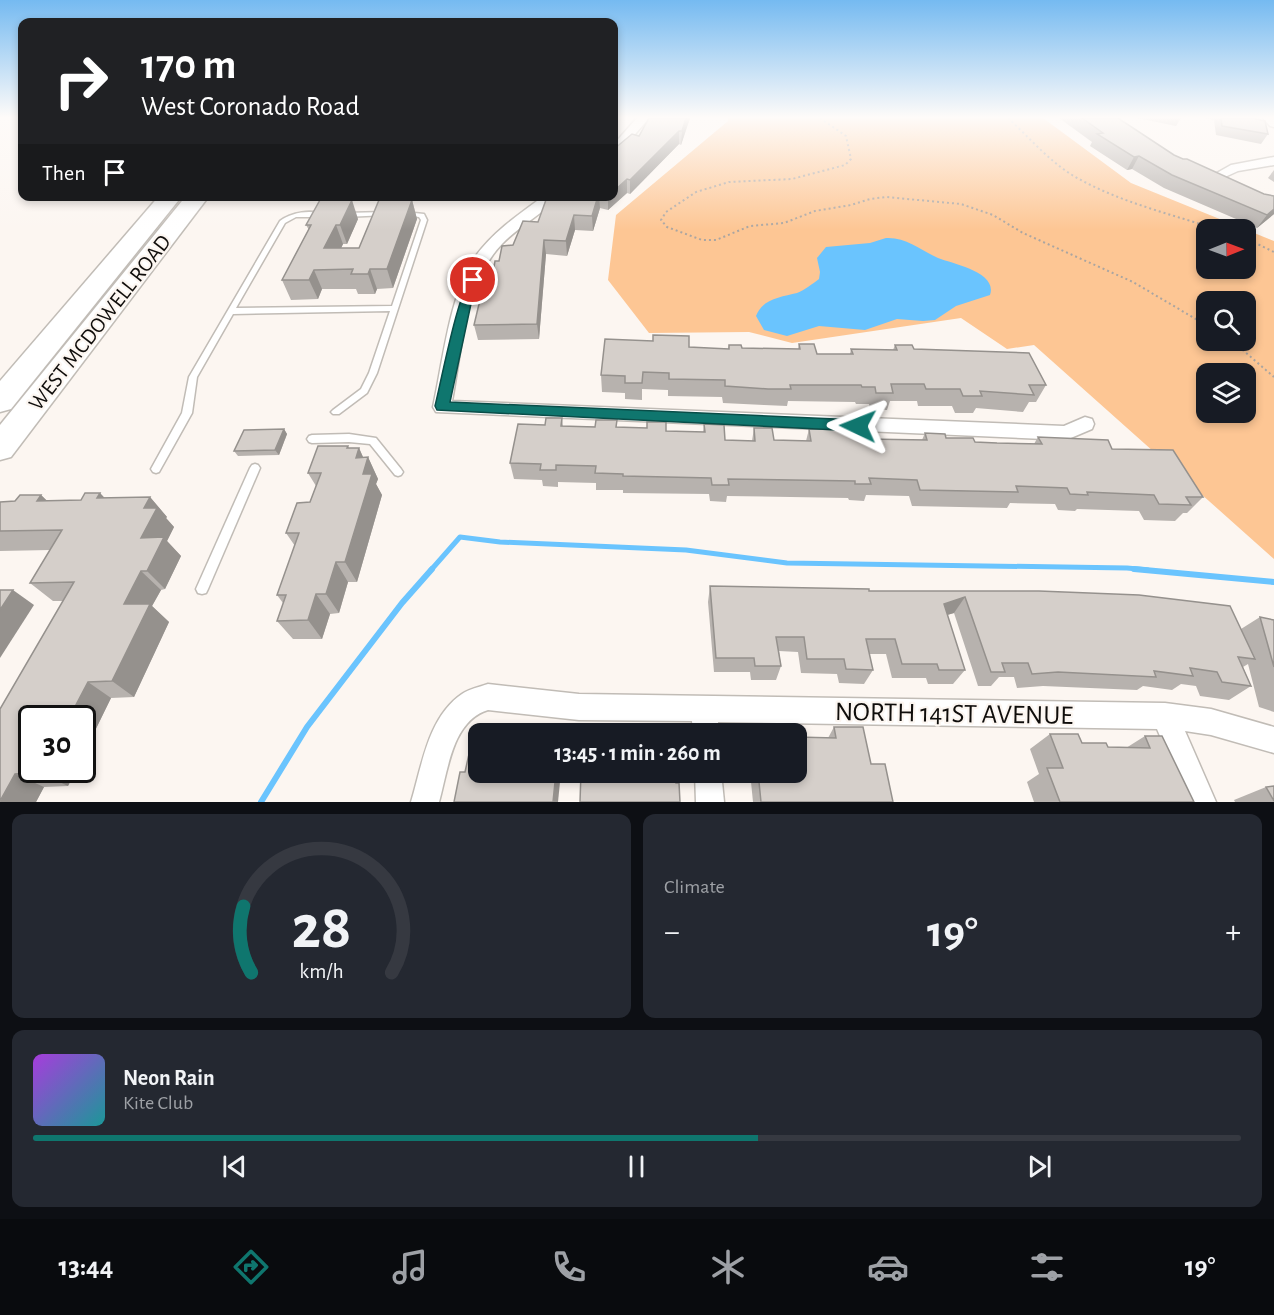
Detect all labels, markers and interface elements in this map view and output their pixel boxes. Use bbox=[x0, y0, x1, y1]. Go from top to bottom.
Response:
icon: right bbox=[42, 42, 120, 120]
text: 170 m bbox=[141, 44, 236, 86]
text: West Coronado Road bbox=[141, 93, 359, 120]
icon: arrive bbox=[98, 156, 131, 189]
text: Then bbox=[42, 162, 86, 184]
north arrow bbox=[1196, 219, 1256, 279]
map controls bbox=[1196, 219, 1256, 423]
street label: WEST MCDOWELL ROAD bbox=[25, 231, 175, 415]
pin bbox=[447, 254, 498, 305]
icon: arrive bbox=[456, 263, 489, 296]
button: search bbox=[1196, 291, 1256, 351]
button: layers bbox=[1196, 363, 1256, 423]
position arrow bbox=[826, 394, 890, 458]
street label: NORTH 141ST AVENUE bbox=[835, 698, 1073, 729]
speed limit sign: 30 bbox=[18, 705, 96, 783]
text: 13:45 · 1 min · 260 m bbox=[554, 742, 721, 764]
text: Climate bbox=[664, 877, 725, 897]
text: 28 bbox=[291, 897, 352, 959]
text: 19° bbox=[927, 910, 978, 955]
text: − bbox=[664, 916, 680, 949]
text: + bbox=[1225, 916, 1241, 949]
text: km/h bbox=[299, 961, 344, 982]
text: Neon Rain bbox=[123, 1067, 215, 1089]
text: Kite Club bbox=[123, 1093, 193, 1113]
icon: previous bbox=[218, 1150, 251, 1183]
icon: pause bbox=[620, 1150, 653, 1183]
icon: next bbox=[1023, 1150, 1056, 1183]
icon: directions bbox=[230, 1246, 272, 1288]
icon: music bbox=[389, 1246, 431, 1288]
icon: phone bbox=[548, 1246, 590, 1288]
icon: climate bbox=[707, 1246, 749, 1288]
icon: car bbox=[867, 1246, 909, 1288]
icon: filters bbox=[1026, 1246, 1068, 1288]
text: 13:44 bbox=[59, 1253, 113, 1280]
text: 19° bbox=[1185, 1253, 1215, 1280]

